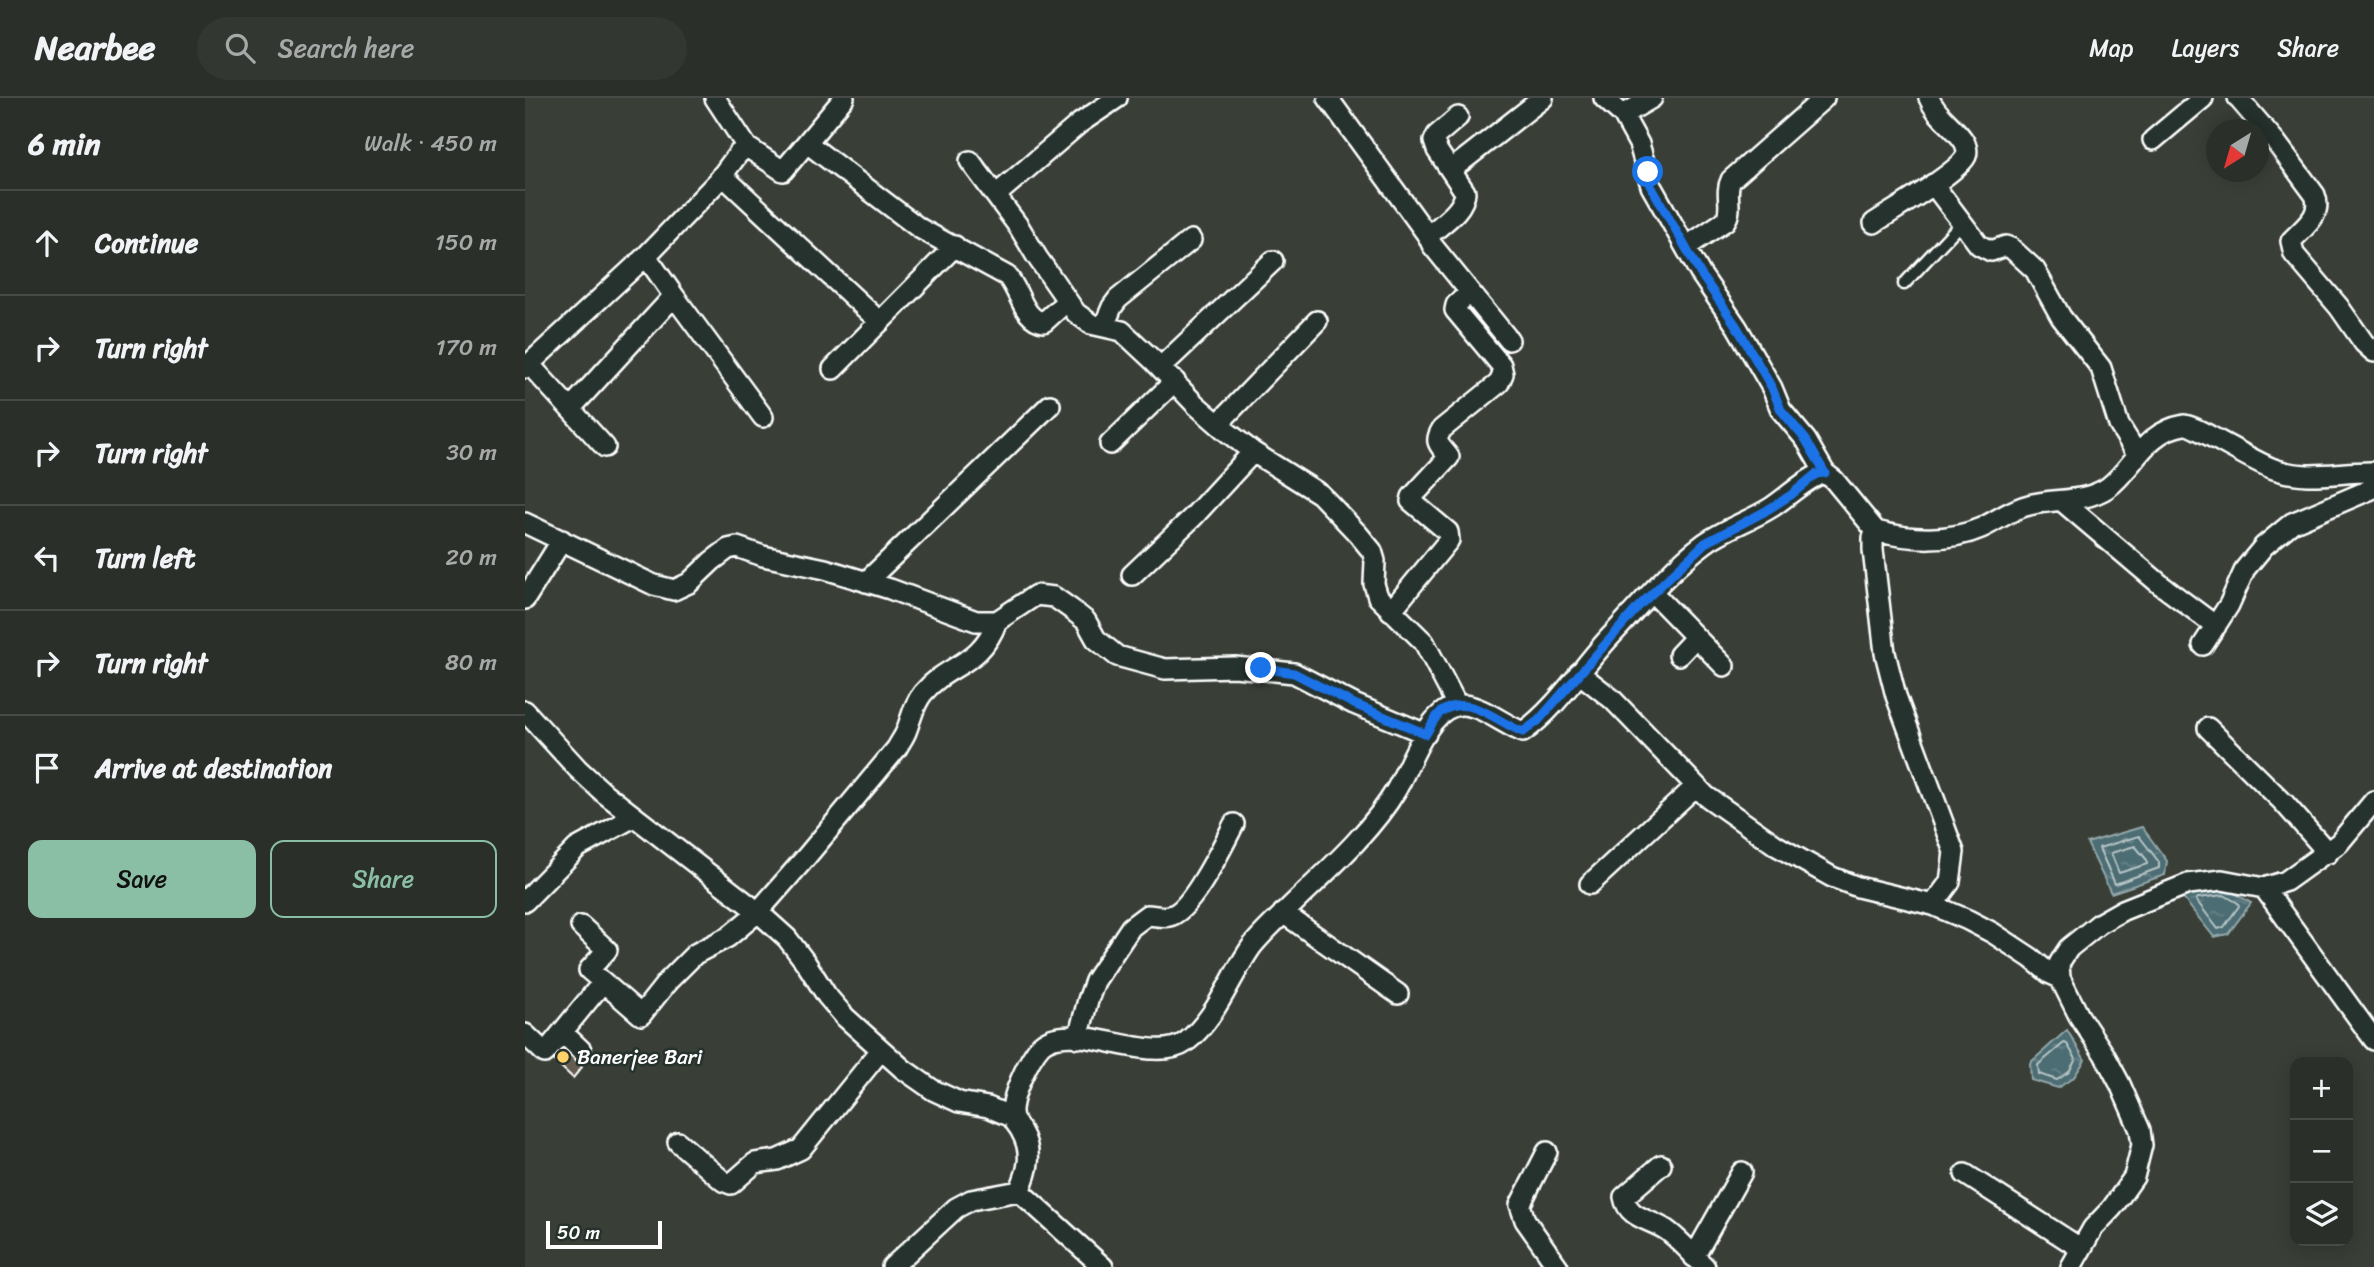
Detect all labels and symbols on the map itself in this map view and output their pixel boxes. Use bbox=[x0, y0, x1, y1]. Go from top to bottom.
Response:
north arrow bbox=[2206, 119, 2269, 182]
route start bbox=[1632, 156, 1663, 187]
route end bbox=[1245, 652, 1276, 683]
place label: Banerjee Bari bbox=[577, 1038, 703, 1076]
marker: Banerjee Bari bbox=[555, 1049, 571, 1065]
scale bar bbox=[546, 1218, 661, 1250]

